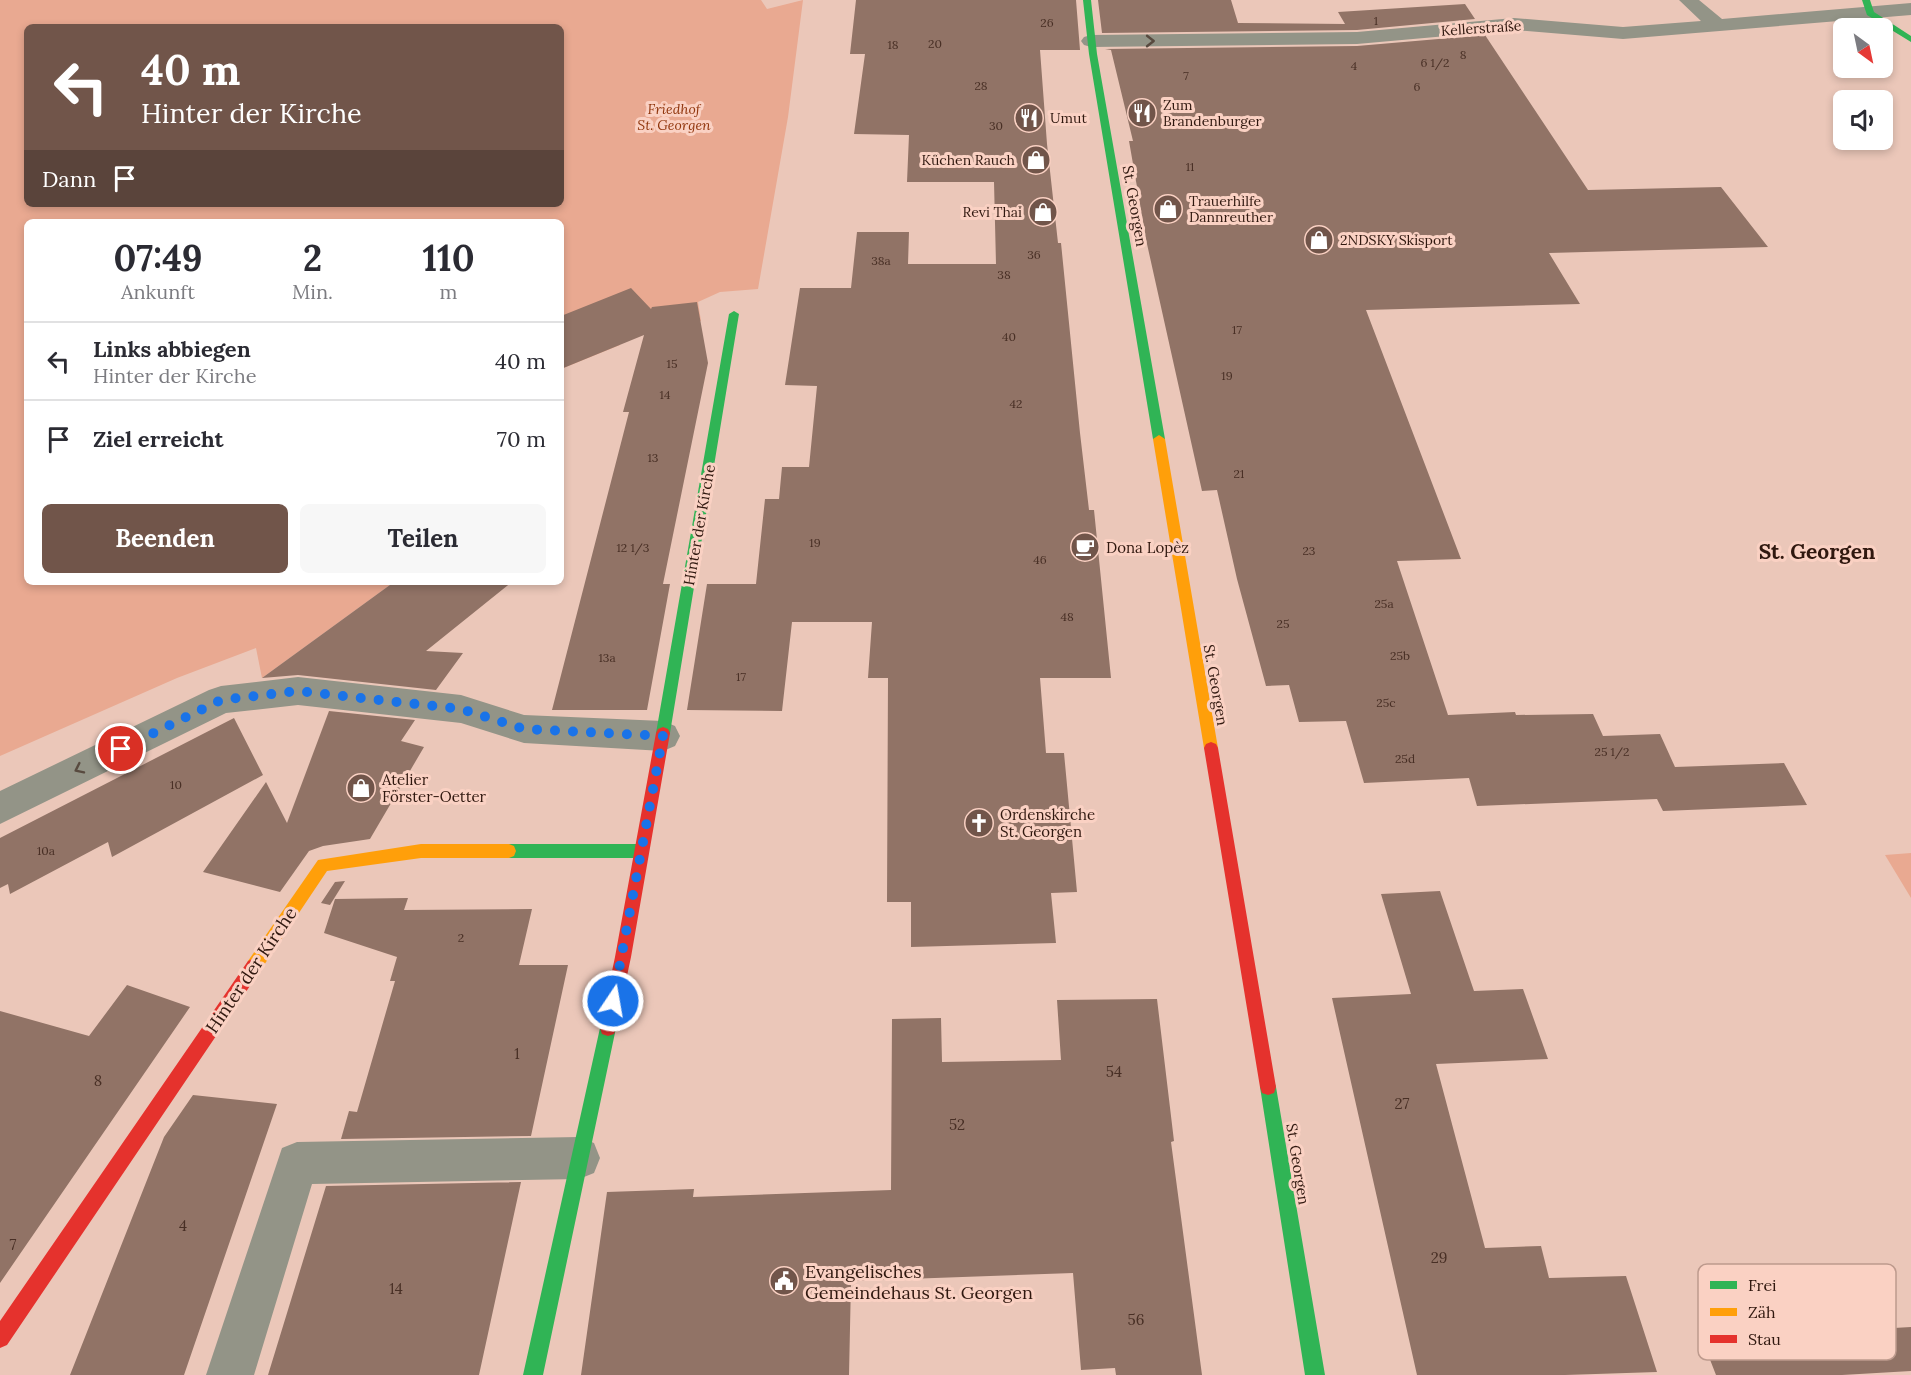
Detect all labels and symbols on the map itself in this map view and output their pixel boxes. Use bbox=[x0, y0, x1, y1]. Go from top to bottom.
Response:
house number: 1 bbox=[1374, 13, 1378, 28]
house number: 26 bbox=[1040, 15, 1054, 30]
street label: Kellerstraße bbox=[1440, 16, 1522, 40]
north arrow bbox=[1833, 18, 1893, 78]
one-way arrow bbox=[1145, 35, 1154, 47]
house number: 20 bbox=[928, 36, 942, 51]
house number: 18 bbox=[887, 37, 899, 52]
house number: 8 bbox=[1460, 47, 1467, 62]
house number: 6 1/2 bbox=[1421, 55, 1449, 71]
house number: 4 bbox=[1351, 58, 1358, 73]
house number: 7 bbox=[1183, 68, 1189, 83]
house number: 28 bbox=[974, 78, 988, 93]
house number: 6 bbox=[1414, 79, 1421, 94]
place label: Zum Brandenburger bbox=[1163, 96, 1262, 130]
restaurant icon: Zum Brandenburger bbox=[1126, 97, 1158, 129]
park label: Friedhof St. Georgen bbox=[637, 100, 711, 134]
restaurant icon: Umut bbox=[1013, 102, 1045, 134]
place label: Umut bbox=[1050, 109, 1087, 127]
house number: 30 bbox=[989, 118, 1003, 133]
shop icon: Küchen Rauch bbox=[1020, 144, 1052, 176]
place label: Küchen Rauch bbox=[921, 151, 1015, 169]
house number: 11 bbox=[1186, 159, 1194, 174]
street label: St. Georgen bbox=[1119, 164, 1151, 248]
place label: Trauerhilfe Dannreuther bbox=[1189, 192, 1273, 226]
shop icon: Trauerhilfe Dannreuther bbox=[1152, 193, 1184, 225]
shop icon: Revi Thai bbox=[1027, 196, 1059, 228]
place label: Revi Thai bbox=[963, 203, 1022, 221]
shop icon: 2NDSKY Skisport bbox=[1303, 224, 1335, 256]
place label: 2NDSKY Skisport bbox=[1340, 231, 1453, 249]
house number: 36 bbox=[1027, 247, 1041, 262]
house number: 38a bbox=[871, 253, 891, 268]
house number: 38 bbox=[997, 267, 1011, 282]
house number: 17 bbox=[1232, 322, 1242, 337]
house number: 40 bbox=[1002, 329, 1016, 344]
house number: 15 bbox=[667, 356, 677, 371]
house number: 19 bbox=[1221, 368, 1233, 383]
house number: 14 bbox=[660, 387, 671, 402]
house number: 42 bbox=[1010, 396, 1022, 411]
house number: 13 bbox=[647, 450, 659, 465]
street label: Hinter der Kirche bbox=[679, 463, 719, 587]
house number: 21 bbox=[1234, 466, 1244, 481]
cafe icon: Dona Lopèz bbox=[1069, 531, 1101, 563]
house number: 19 bbox=[809, 535, 821, 550]
place label: Dona Lopèz bbox=[1106, 538, 1189, 557]
district label: St. Georgen bbox=[1759, 538, 1875, 565]
house number: 12 1/3 bbox=[616, 540, 650, 556]
house number: 23 bbox=[1303, 543, 1316, 558]
house number: 46 bbox=[1033, 552, 1047, 567]
house number: 25a bbox=[1374, 596, 1394, 611]
house number: 48 bbox=[1060, 609, 1074, 624]
house number: 25 bbox=[1277, 616, 1289, 631]
street label: St. Georgen bbox=[1200, 643, 1232, 727]
house number: 25b bbox=[1390, 648, 1410, 663]
house number: 13a bbox=[598, 650, 616, 665]
house number: 17 bbox=[736, 669, 746, 684]
house number: 25c bbox=[1376, 695, 1396, 710]
pin bbox=[95, 723, 146, 774]
house number: 25 1/2 bbox=[1594, 744, 1630, 760]
house number: 25d bbox=[1395, 751, 1415, 766]
one-way arrow bbox=[75, 762, 86, 773]
place label: Atelier Förster-Oetter bbox=[381, 770, 487, 806]
shop icon: Atelier Förster-Oetter bbox=[345, 772, 377, 804]
house number: 10 bbox=[170, 777, 182, 792]
place label: Ordenskirche St. Georgen bbox=[1000, 805, 1095, 841]
church icon: Ordenskirche St. Georgen bbox=[963, 807, 995, 839]
house number: 10a bbox=[37, 843, 55, 858]
street label: Hinter der Kirche bbox=[200, 902, 302, 1037]
house number: 2 bbox=[458, 930, 464, 945]
position arrow bbox=[581, 969, 645, 1033]
house number: 1 bbox=[514, 1044, 520, 1063]
house number: 54 bbox=[1106, 1062, 1122, 1081]
house number: 8 bbox=[94, 1071, 102, 1090]
house number: 27 bbox=[1395, 1094, 1410, 1113]
house number: 52 bbox=[949, 1115, 965, 1134]
street label: St. Georgen bbox=[1282, 1122, 1314, 1206]
house number: 4 bbox=[179, 1216, 187, 1235]
house number: 7 bbox=[10, 1235, 17, 1254]
house number: 29 bbox=[1431, 1248, 1447, 1267]
place label: Evangelisches Gemeindehaus St. Georgen bbox=[805, 1260, 1033, 1304]
legend bbox=[1698, 1264, 1896, 1360]
public building icon: Evangelisches Gemeindehaus St. Georgen bbox=[768, 1265, 800, 1297]
text: Frei bbox=[1748, 1275, 1777, 1295]
house number: 14 bbox=[389, 1279, 403, 1298]
text: Zäh bbox=[1748, 1302, 1776, 1322]
house number: 56 bbox=[1128, 1310, 1144, 1329]
text: Stau bbox=[1748, 1329, 1781, 1349]

